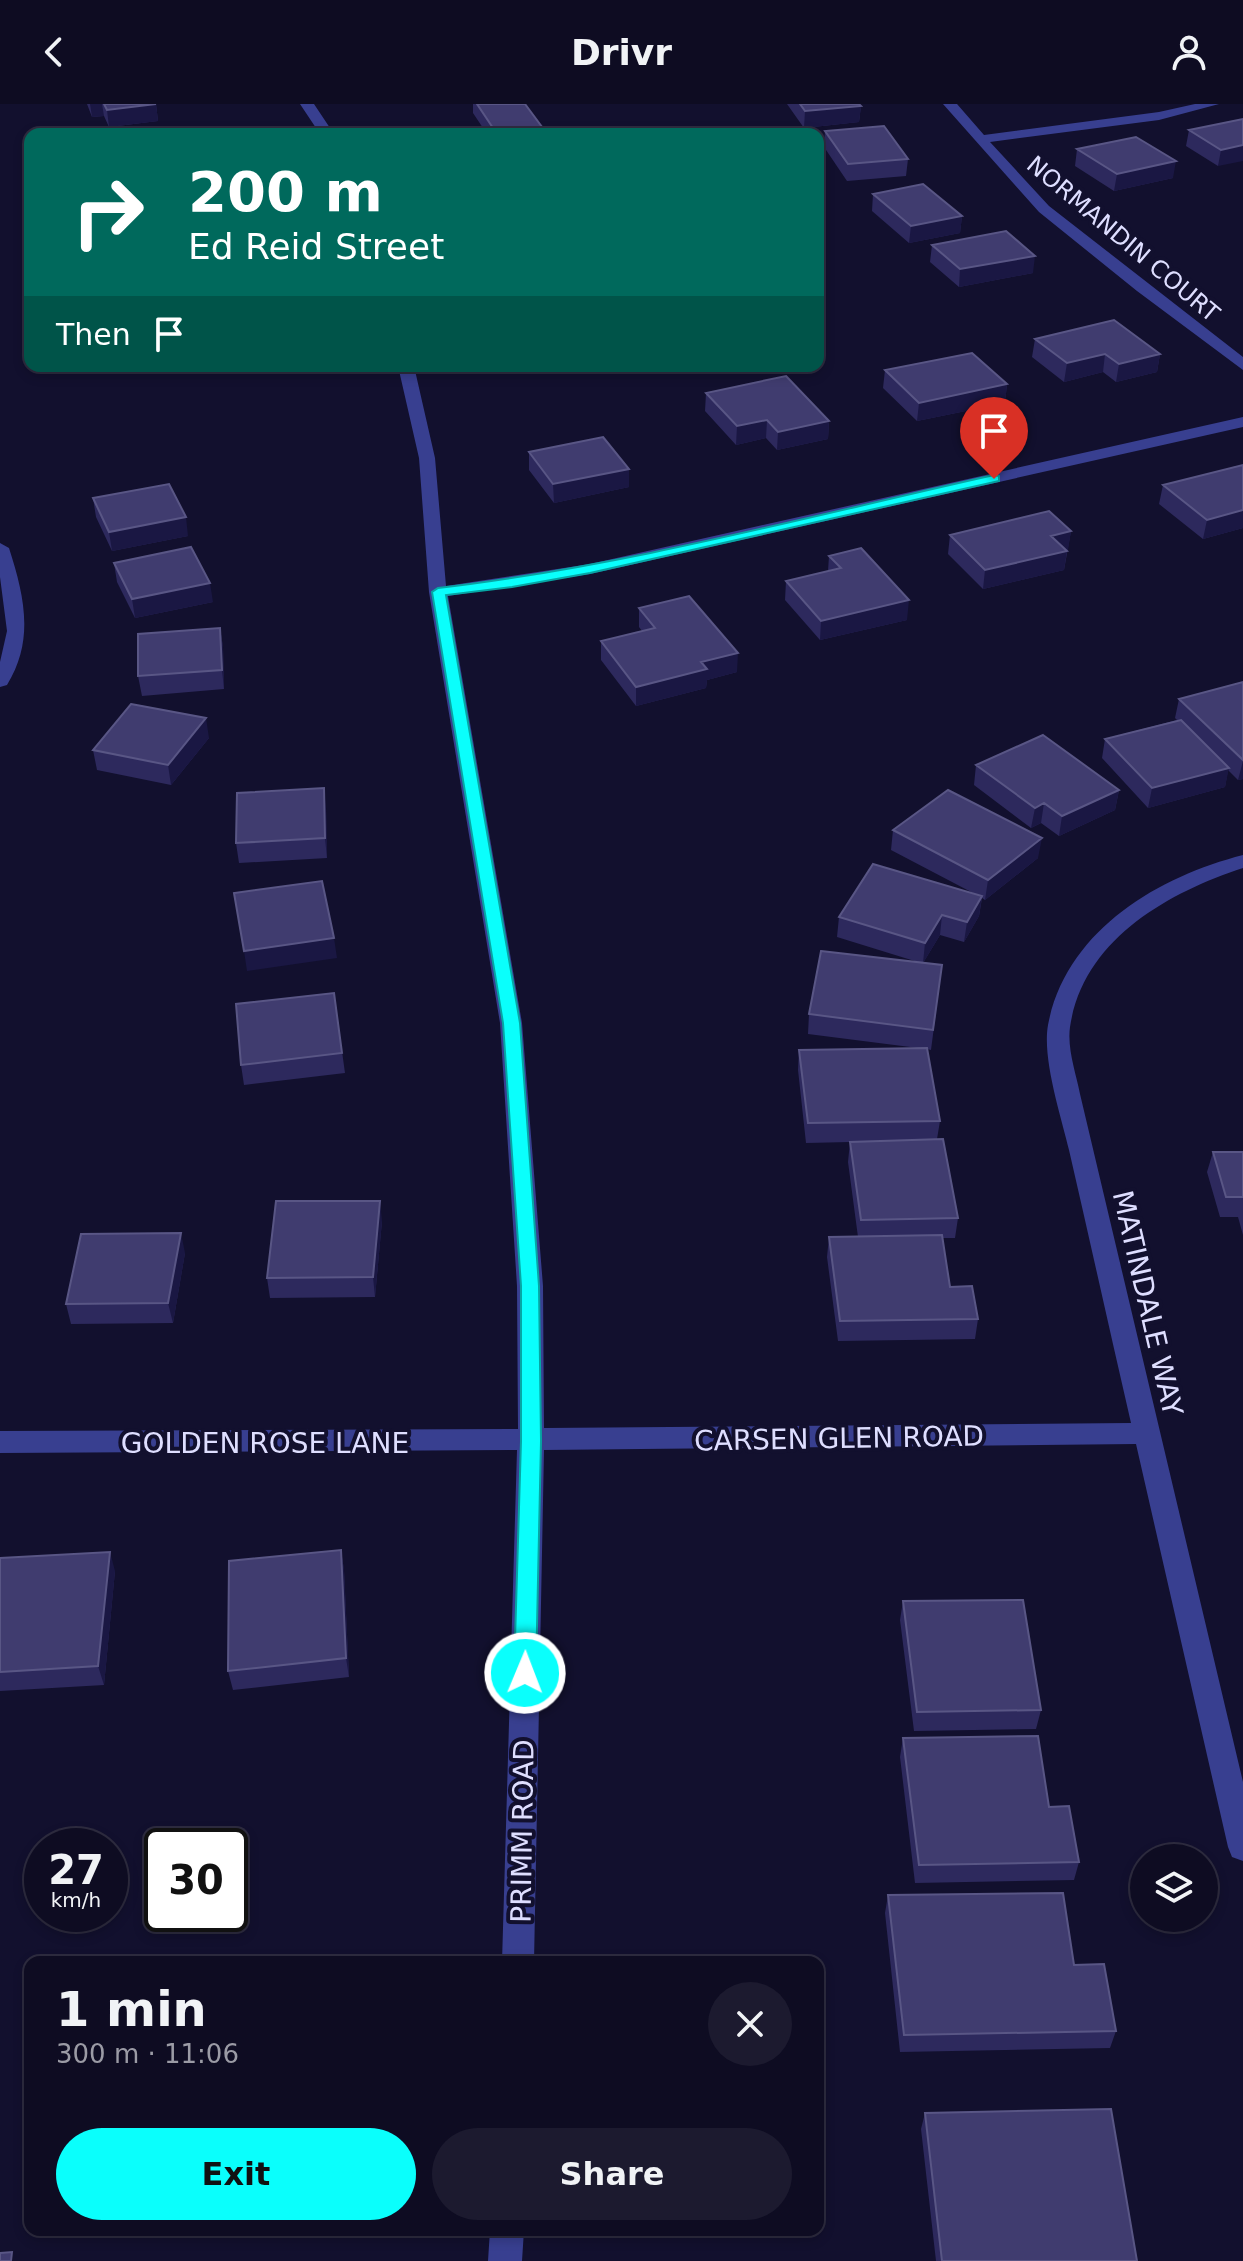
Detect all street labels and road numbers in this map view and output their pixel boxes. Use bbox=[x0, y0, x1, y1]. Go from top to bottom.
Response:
street label: NORMANDIN COURT bbox=[1021, 150, 1225, 328]
street label: MATINDALE WAY bbox=[1106, 1187, 1190, 1420]
street label: CARSEN GLEN ROAD bbox=[694, 1419, 984, 1458]
street label: GOLDEN ROSE LANE bbox=[121, 1427, 409, 1460]
street label: PRIMM ROAD bbox=[504, 1739, 541, 1923]

